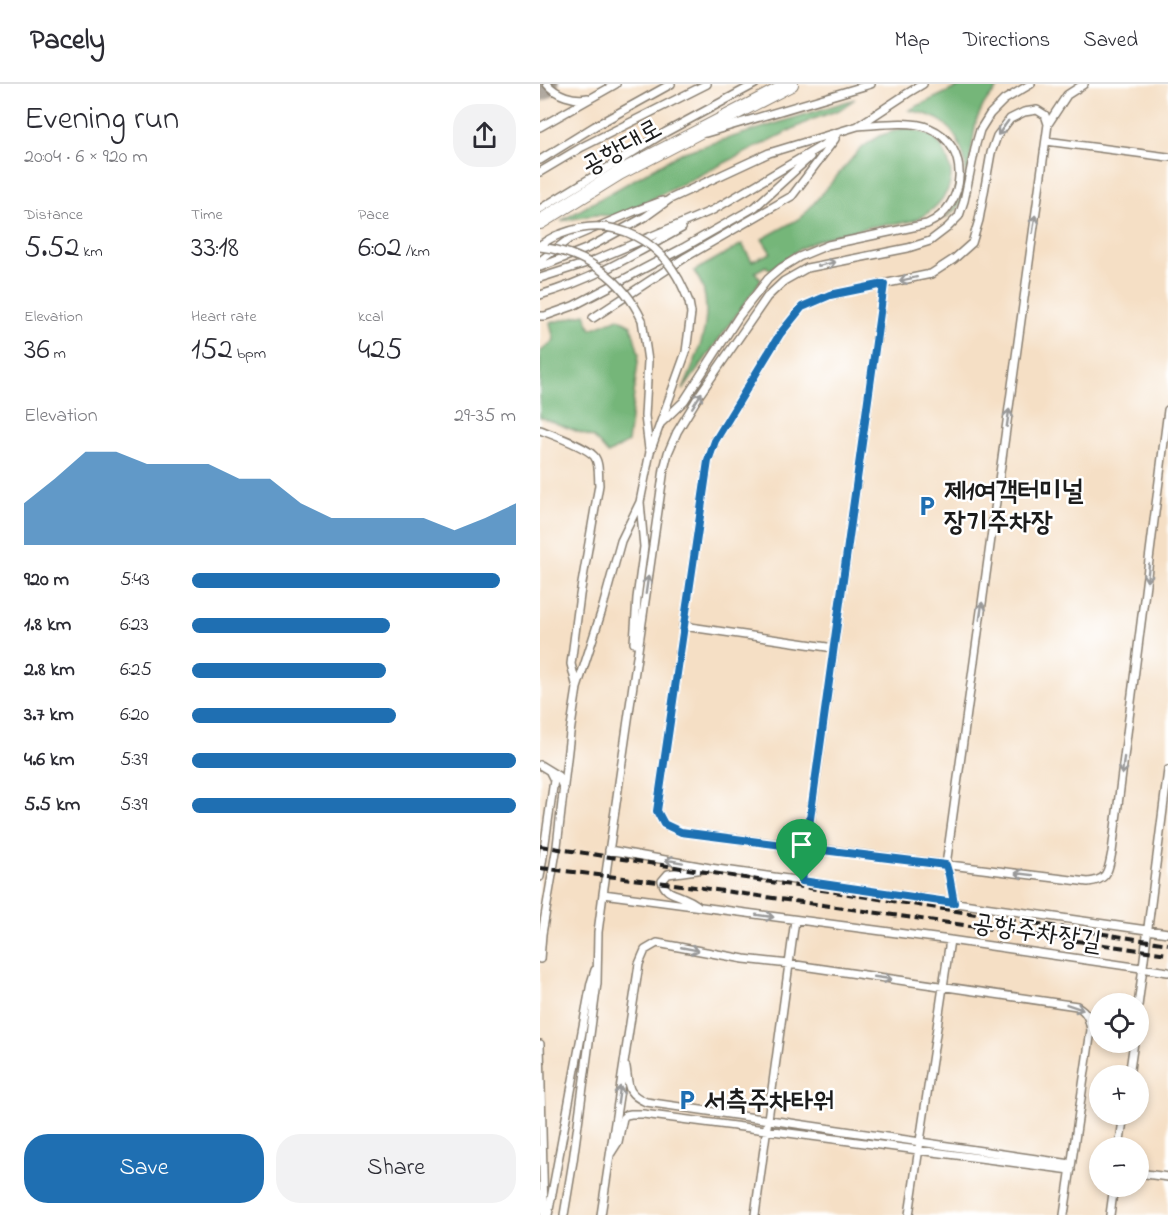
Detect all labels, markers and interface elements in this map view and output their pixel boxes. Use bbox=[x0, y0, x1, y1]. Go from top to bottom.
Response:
text: Pacely bbox=[30, 21, 105, 62]
text: Map bbox=[894, 26, 930, 56]
text: Directions bbox=[963, 26, 1050, 56]
text: Saved bbox=[1083, 26, 1138, 56]
text: Evening run bbox=[24, 96, 179, 144]
button: share bbox=[453, 104, 516, 167]
street label: 공항대로 bbox=[575, 110, 670, 186]
one-way arrow bbox=[997, 120, 1010, 136]
text: 20:04 · 6 × 920 m bbox=[24, 143, 148, 172]
text: Distance bbox=[24, 203, 83, 227]
text: Time bbox=[191, 203, 223, 227]
text: Pace bbox=[358, 203, 389, 227]
one-way arrow bbox=[1029, 215, 1040, 235]
text: 5.52 bbox=[24, 227, 79, 271]
text: 33:18 bbox=[191, 227, 239, 271]
text: 6:02 bbox=[358, 227, 402, 271]
text: km bbox=[79, 240, 103, 264]
text: /km bbox=[402, 240, 430, 264]
one-way arrow bbox=[817, 258, 837, 269]
one-way arrow bbox=[898, 273, 917, 285]
text: Elevation bbox=[24, 305, 83, 329]
text: Heart rate bbox=[191, 305, 257, 329]
text: kcal bbox=[358, 305, 383, 329]
text: 36 bbox=[24, 329, 50, 373]
text: 152 bbox=[191, 329, 233, 373]
text: 425 bbox=[358, 329, 402, 373]
text: m bbox=[50, 342, 66, 366]
text: bpm bbox=[233, 342, 266, 366]
one-way arrow bbox=[691, 392, 703, 409]
text: Elevation bbox=[24, 402, 98, 431]
text: 29–35 m bbox=[454, 402, 516, 431]
one-way arrow bbox=[1002, 408, 1013, 428]
place label: 제1여객터미널 장기주차장 bbox=[944, 473, 1083, 543]
parking icon: 제1여객터미널 장기주차장 bbox=[915, 494, 939, 518]
one-way arrow bbox=[1142, 562, 1153, 582]
text: 920 m bbox=[24, 566, 69, 595]
text: 5:43 bbox=[120, 566, 150, 595]
one-way arrow bbox=[641, 576, 652, 596]
one-way arrow bbox=[975, 601, 986, 621]
text: 1.8 km bbox=[24, 611, 71, 640]
text: 6:23 bbox=[120, 611, 149, 640]
text: 2.8 km bbox=[24, 656, 75, 685]
text: 6:25 bbox=[120, 656, 152, 685]
text: 3.7 km bbox=[24, 701, 74, 730]
text: 6:20 bbox=[120, 701, 149, 730]
text: 4.6 km bbox=[24, 746, 74, 775]
text: 5:39 bbox=[120, 746, 147, 775]
one-way arrow bbox=[1118, 756, 1129, 775]
text: 5.5 km bbox=[24, 791, 80, 820]
text: 5:39 bbox=[120, 791, 147, 820]
pin bbox=[776, 819, 827, 881]
icon: arrive bbox=[785, 828, 818, 861]
one-way arrow bbox=[664, 856, 684, 867]
one-way arrow bbox=[1015, 868, 1035, 879]
street label: 공항주차장길 bbox=[969, 904, 1104, 963]
one-way arrow bbox=[754, 911, 774, 922]
one-way arrow bbox=[680, 944, 699, 955]
one-way arrow bbox=[872, 972, 892, 983]
map controls bbox=[1089, 993, 1149, 1197]
button: locate bbox=[1089, 993, 1149, 1053]
one-way arrow bbox=[1065, 1003, 1083, 1014]
button: + bbox=[1089, 1065, 1149, 1125]
place label: 서측주차타워 bbox=[704, 1083, 834, 1122]
one-way arrow bbox=[613, 1085, 624, 1105]
parking icon: 서측주차타워 bbox=[675, 1088, 699, 1112]
button: Save bbox=[24, 1134, 264, 1203]
button: Share bbox=[276, 1134, 516, 1203]
button: − bbox=[1089, 1137, 1149, 1197]

